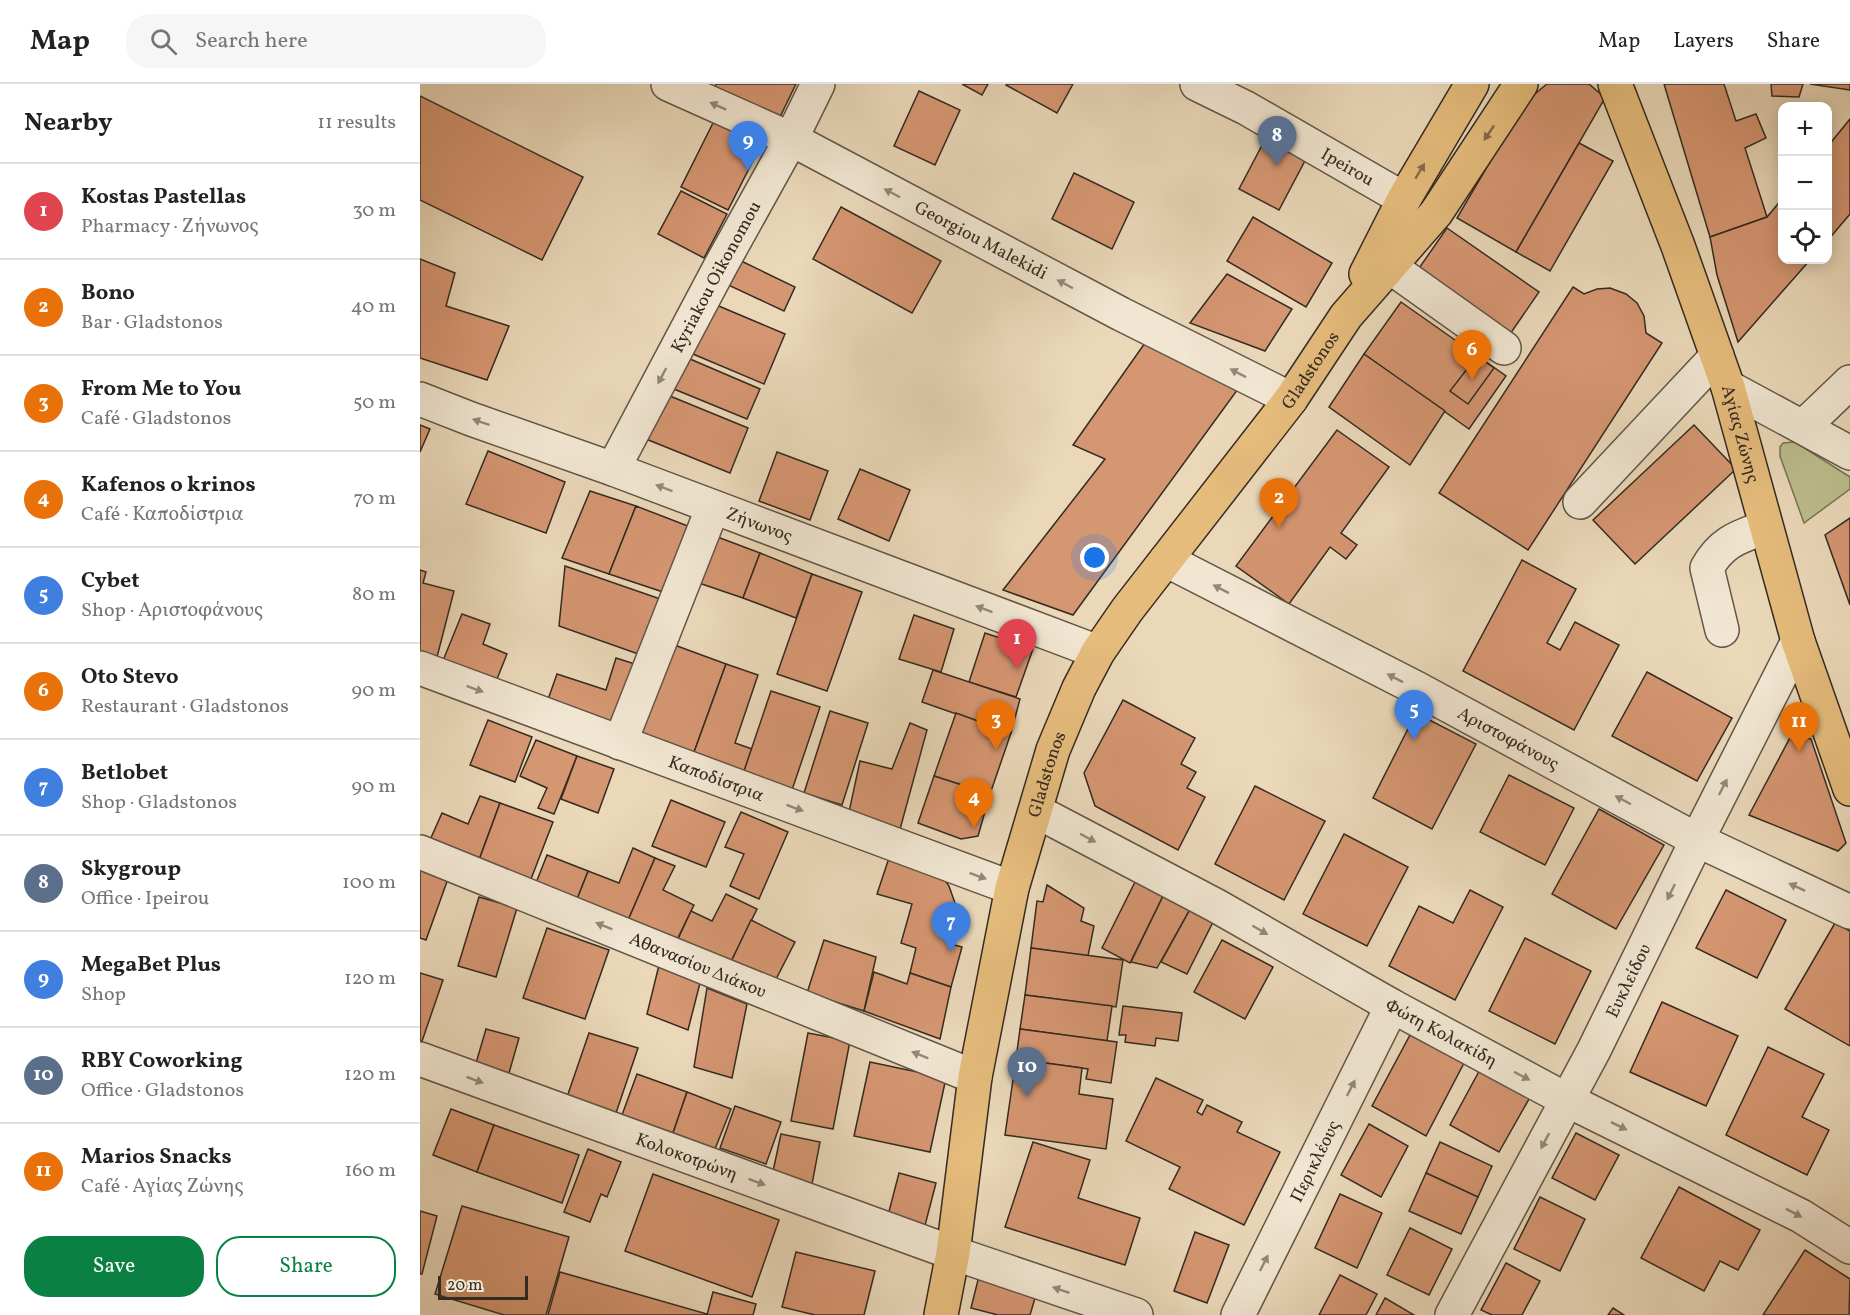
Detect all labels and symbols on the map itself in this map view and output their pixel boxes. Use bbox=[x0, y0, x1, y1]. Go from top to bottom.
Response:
one-way arrow bbox=[709, 102, 726, 111]
pin: 8 bbox=[1258, 116, 1296, 166]
pin: 9 bbox=[728, 122, 768, 171]
one-way arrow bbox=[1483, 124, 1495, 140]
street label: Ipeirou bbox=[1316, 143, 1378, 193]
one-way arrow bbox=[1415, 163, 1426, 179]
one-way arrow bbox=[884, 188, 901, 198]
street label: Georgiou Malekidi bbox=[910, 196, 1051, 287]
street label: Kyriakou Oikonomou bbox=[666, 197, 768, 358]
one-way arrow bbox=[1056, 279, 1073, 289]
street label: Gladstonos bbox=[1276, 327, 1346, 415]
pin: 6 bbox=[1452, 330, 1492, 380]
one-way arrow bbox=[657, 368, 667, 385]
one-way arrow bbox=[1230, 368, 1247, 377]
street label: Αγίας Ζώνης bbox=[1714, 383, 1765, 486]
one-way arrow bbox=[471, 417, 489, 427]
pin: 2 bbox=[1260, 478, 1298, 528]
one-way arrow bbox=[655, 483, 673, 493]
street label: Ζήνωνος bbox=[722, 502, 796, 550]
your location bbox=[1080, 543, 1109, 572]
one-way arrow bbox=[1213, 585, 1230, 594]
one-way arrow bbox=[975, 604, 993, 613]
pin: 1 bbox=[998, 620, 1036, 669]
one-way arrow bbox=[1387, 673, 1404, 682]
one-way arrow bbox=[466, 684, 484, 694]
pin: 5 bbox=[1394, 690, 1434, 740]
pin: 3 bbox=[976, 700, 1016, 750]
street label: Αριστοφάνους bbox=[1452, 702, 1563, 777]
pin: 11 bbox=[1780, 702, 1818, 752]
street label: Gladstonos bbox=[1023, 728, 1073, 821]
street label: Καποδίστρια bbox=[664, 750, 767, 809]
pin: 4 bbox=[954, 778, 994, 828]
one-way arrow bbox=[1718, 779, 1728, 796]
one-way arrow bbox=[1614, 795, 1631, 805]
one-way arrow bbox=[787, 803, 805, 813]
one-way arrow bbox=[1080, 833, 1097, 843]
one-way arrow bbox=[969, 871, 987, 881]
one-way arrow bbox=[1789, 882, 1806, 891]
one-way arrow bbox=[1667, 884, 1676, 901]
pin: 7 bbox=[932, 902, 970, 952]
one-way arrow bbox=[594, 921, 612, 931]
one-way arrow bbox=[1252, 925, 1268, 936]
street label: Αθανασίου Διάκου bbox=[625, 927, 770, 1005]
street label: Ευκλείδου bbox=[1601, 940, 1658, 1023]
street label: Φώτη Κολακίδη bbox=[1380, 994, 1501, 1074]
pin: 10 bbox=[1008, 1048, 1046, 1097]
one-way arrow bbox=[911, 1050, 929, 1060]
one-way arrow bbox=[1514, 1071, 1531, 1081]
one-way arrow bbox=[466, 1075, 484, 1085]
one-way arrow bbox=[1346, 1080, 1356, 1097]
street label: Περικλέους bbox=[1285, 1116, 1347, 1207]
one-way arrow bbox=[1611, 1121, 1628, 1130]
street label: Κολοκοτρώνη bbox=[632, 1128, 741, 1188]
one-way arrow bbox=[1540, 1133, 1550, 1150]
one-way arrow bbox=[748, 1178, 766, 1188]
one-way arrow bbox=[1786, 1208, 1803, 1218]
one-way arrow bbox=[1259, 1254, 1269, 1271]
scale bar bbox=[438, 1273, 528, 1300]
one-way arrow bbox=[1052, 1284, 1070, 1294]

